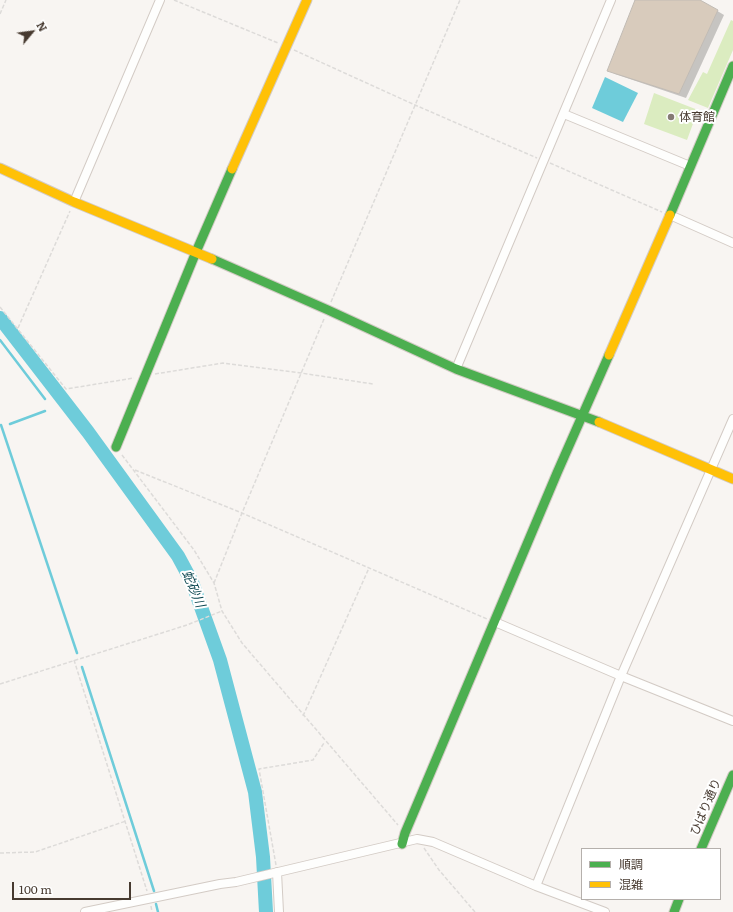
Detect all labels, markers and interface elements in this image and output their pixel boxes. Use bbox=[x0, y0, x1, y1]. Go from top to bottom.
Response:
north arrow bbox=[12, 12, 52, 52]
text: N bbox=[33, 18, 52, 34]
place label: 体育館 bbox=[679, 110, 715, 124]
marker: 体育館 bbox=[666, 112, 676, 122]
water label: 蛇砂川 bbox=[178, 568, 208, 610]
street label: ひばり通り bbox=[688, 777, 724, 837]
legend bbox=[581, 848, 721, 900]
text: 順調 bbox=[619, 855, 643, 873]
scale bar bbox=[14, 874, 133, 900]
text: 混雑 bbox=[619, 875, 643, 893]
text: 100 m bbox=[19, 880, 52, 898]

